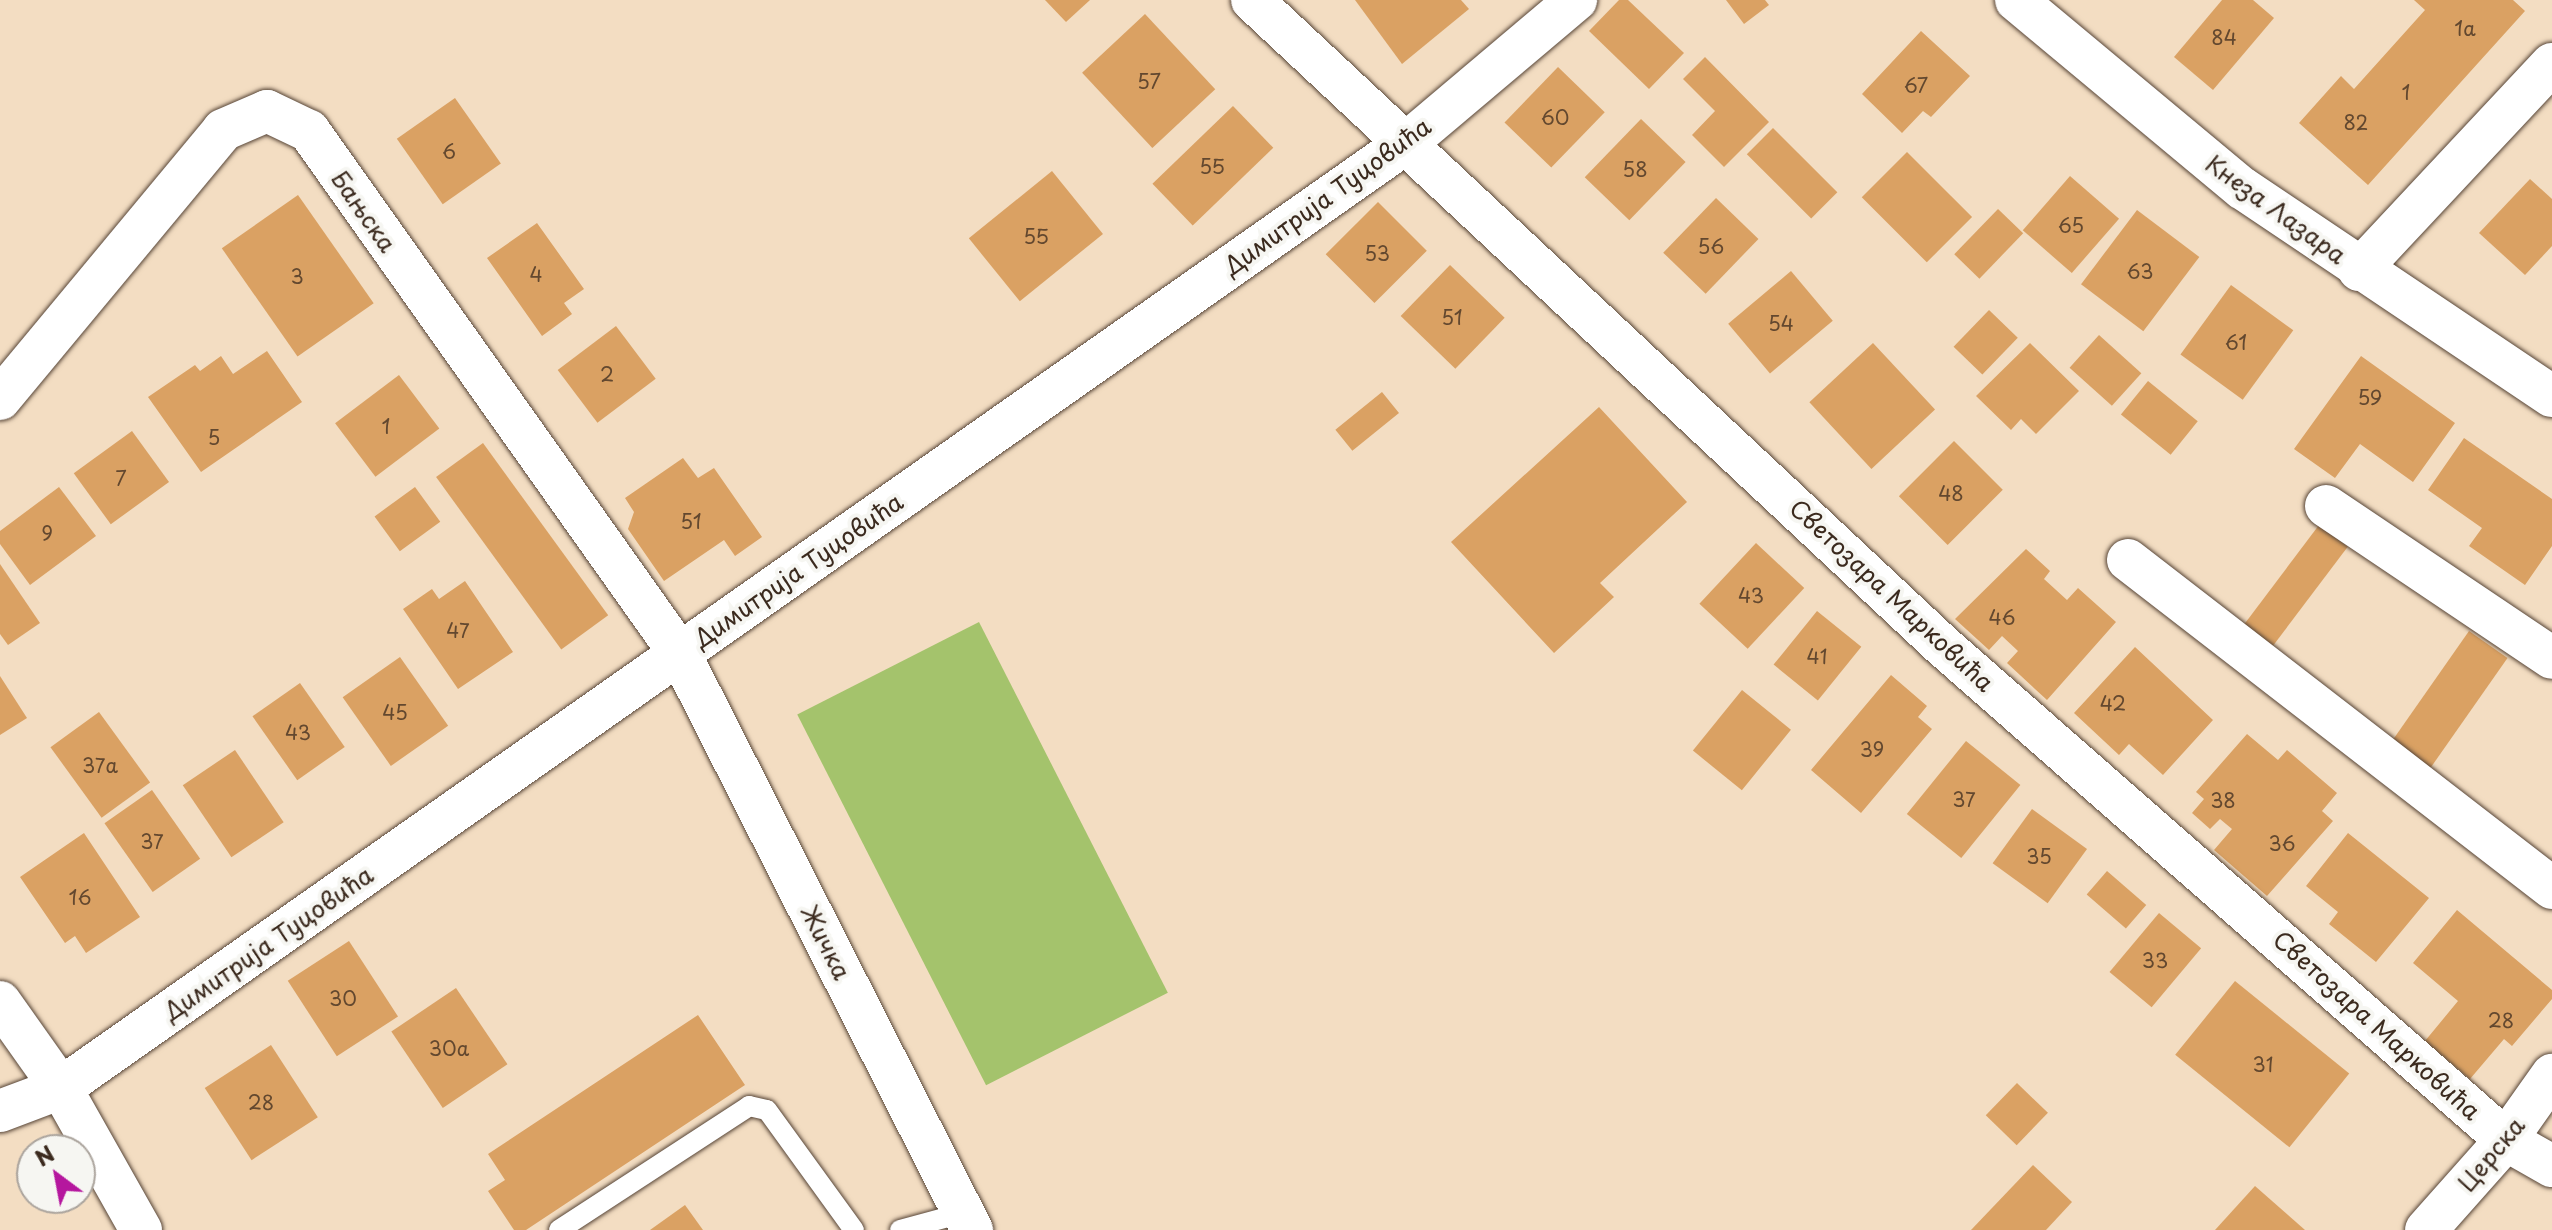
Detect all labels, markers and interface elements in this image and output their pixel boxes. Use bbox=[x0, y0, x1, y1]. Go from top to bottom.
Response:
house number: 1a bbox=[2454, 16, 2476, 40]
house number: 84 bbox=[2211, 25, 2237, 49]
house number: 57 bbox=[1137, 69, 1161, 93]
house number: 67 bbox=[1904, 73, 1928, 97]
house number: 1 bbox=[2402, 80, 2410, 104]
house number: 60 bbox=[1541, 105, 1569, 129]
house number: 82 bbox=[2344, 110, 2368, 134]
street label: Димитрија Туцовића bbox=[1217, 111, 1437, 281]
house number: 6 bbox=[442, 139, 456, 163]
street label: Кнеза Лазара bbox=[2200, 149, 2352, 269]
house number: 55 bbox=[1199, 154, 1225, 178]
house number: 58 bbox=[1622, 157, 1648, 181]
street label: Бањска bbox=[326, 165, 402, 257]
house number: 65 bbox=[2058, 213, 2084, 237]
house number: 55 bbox=[1023, 224, 1049, 248]
house number: 56 bbox=[1698, 234, 1724, 258]
house number: 53 bbox=[1364, 241, 1390, 265]
house number: 63 bbox=[2127, 259, 2153, 283]
house number: 4 bbox=[529, 262, 543, 286]
house number: 3 bbox=[290, 264, 304, 288]
house number: 51 bbox=[1441, 305, 1463, 329]
house number: 54 bbox=[1768, 311, 1794, 335]
house number: 61 bbox=[2225, 330, 2247, 354]
house number: 2 bbox=[600, 362, 614, 386]
house number: 59 bbox=[2358, 385, 2382, 409]
house number: 1 bbox=[382, 414, 390, 438]
house number: 5 bbox=[208, 425, 220, 449]
house number: 7 bbox=[115, 466, 127, 490]
house number: 48 bbox=[1938, 481, 1964, 505]
street label: Димитрија Туцовића bbox=[687, 487, 909, 653]
street label: Светозара Марковића bbox=[1783, 492, 2001, 698]
house number: 51 bbox=[680, 509, 702, 533]
house number: 9 bbox=[41, 521, 53, 545]
house number: 43 bbox=[1738, 583, 1764, 607]
house number: 46 bbox=[1988, 605, 2016, 629]
house number: 47 bbox=[446, 618, 470, 642]
house number: 41 bbox=[1807, 644, 1827, 668]
house number: 42 bbox=[2100, 691, 2126, 715]
house number: 45 bbox=[382, 700, 408, 724]
house number: 43 bbox=[285, 720, 311, 744]
house number: 39 bbox=[1860, 737, 1884, 761]
house number: 37a bbox=[82, 753, 118, 777]
house number: 37 bbox=[1952, 787, 1976, 811]
house number: 38 bbox=[2210, 788, 2236, 812]
house number: 37 bbox=[140, 829, 164, 853]
house number: 36 bbox=[2268, 831, 2296, 855]
house number: 35 bbox=[2026, 844, 2052, 868]
street label: Димитрија Туцовића bbox=[157, 860, 379, 1026]
house number: 16 bbox=[69, 885, 91, 909]
street label: Жичка bbox=[795, 900, 857, 984]
street label: Светозара Марковића bbox=[2267, 924, 2487, 1126]
house number: 33 bbox=[2142, 948, 2168, 972]
house number: 30 bbox=[329, 986, 357, 1010]
house number: 28 bbox=[2488, 1008, 2514, 1032]
house number: 30a bbox=[429, 1036, 469, 1060]
house number: 31 bbox=[2253, 1052, 2273, 1076]
house number: 28 bbox=[248, 1090, 274, 1114]
street label: Церска bbox=[2452, 1111, 2530, 1197]
north arrow bbox=[16, 1134, 96, 1214]
text: N bbox=[28, 1136, 60, 1174]

